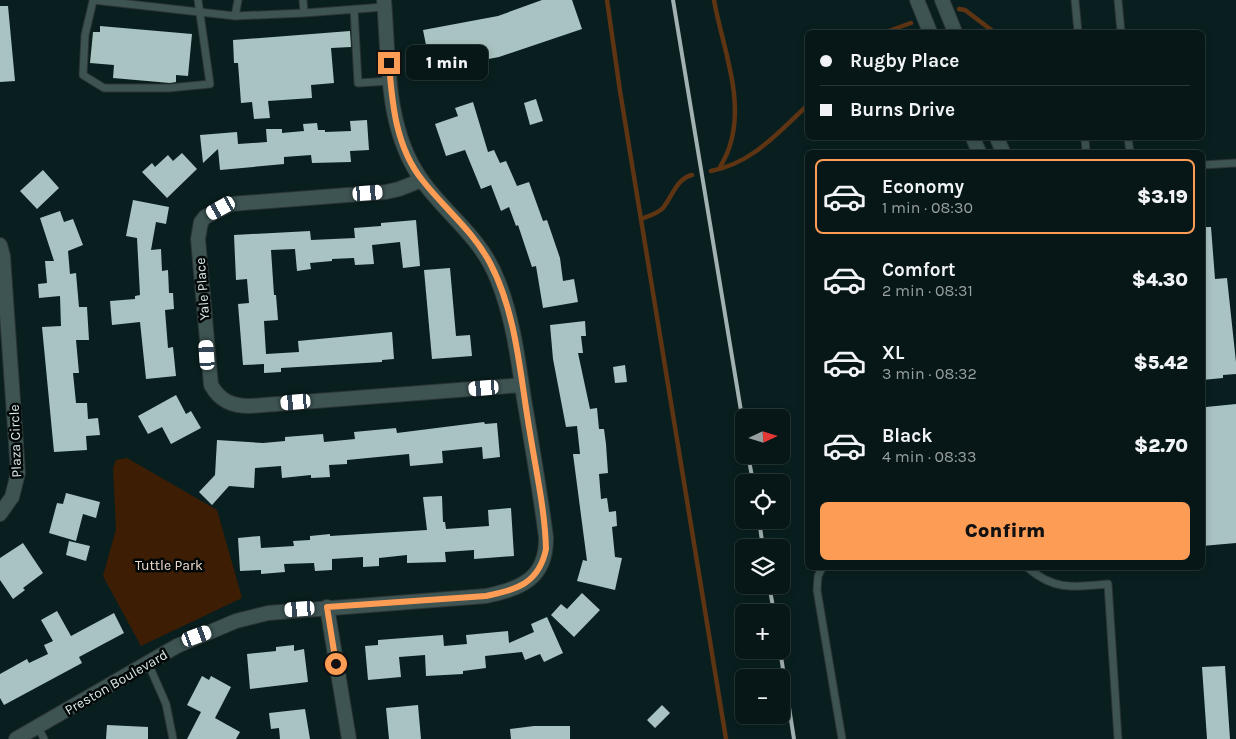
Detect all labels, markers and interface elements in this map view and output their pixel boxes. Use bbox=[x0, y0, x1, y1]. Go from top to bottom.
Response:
callout: 1 min bbox=[406, 46, 489, 80]
text: Rugby Place bbox=[850, 50, 959, 72]
route end bbox=[378, 52, 400, 74]
text: 1 min bbox=[426, 53, 468, 72]
text: Burns Drive bbox=[850, 99, 955, 121]
icon: car bbox=[822, 174, 867, 219]
text: Economy bbox=[882, 176, 964, 198]
car bbox=[352, 184, 383, 202]
text: $3.19 bbox=[1137, 186, 1188, 208]
car bbox=[204, 194, 237, 222]
text: 1 min · 08:30 bbox=[882, 198, 973, 217]
street label: Yale Place bbox=[192, 257, 213, 321]
icon: car bbox=[822, 257, 867, 302]
text: Comfort bbox=[882, 259, 956, 281]
text: $4.30 bbox=[1132, 269, 1188, 291]
text: 2 min · 08:31 bbox=[882, 281, 973, 300]
car bbox=[198, 340, 215, 370]
icon: car bbox=[822, 340, 867, 385]
text: XL bbox=[882, 342, 904, 364]
text: $5.42 bbox=[1133, 352, 1188, 374]
text: 3 min · 08:32 bbox=[882, 364, 977, 383]
car bbox=[468, 379, 499, 397]
car bbox=[280, 393, 311, 411]
street label: Plaza Circle bbox=[6, 404, 25, 478]
north arrow bbox=[735, 409, 790, 464]
map controls bbox=[735, 409, 790, 724]
icon: car bbox=[822, 423, 867, 468]
text: Black bbox=[882, 425, 933, 447]
text: $2.70 bbox=[1134, 435, 1188, 457]
text: 4 min · 08:33 bbox=[882, 447, 977, 466]
button: locate bbox=[735, 474, 790, 529]
button: Confirm bbox=[820, 502, 1190, 560]
button: layers bbox=[735, 539, 790, 594]
park label: Tuttle Park bbox=[135, 557, 203, 574]
car bbox=[284, 600, 315, 618]
button: + bbox=[735, 604, 790, 659]
car bbox=[180, 624, 213, 648]
street label: Preston Boulevard bbox=[62, 646, 171, 719]
route start bbox=[325, 653, 347, 675]
button: − bbox=[735, 669, 790, 724]

